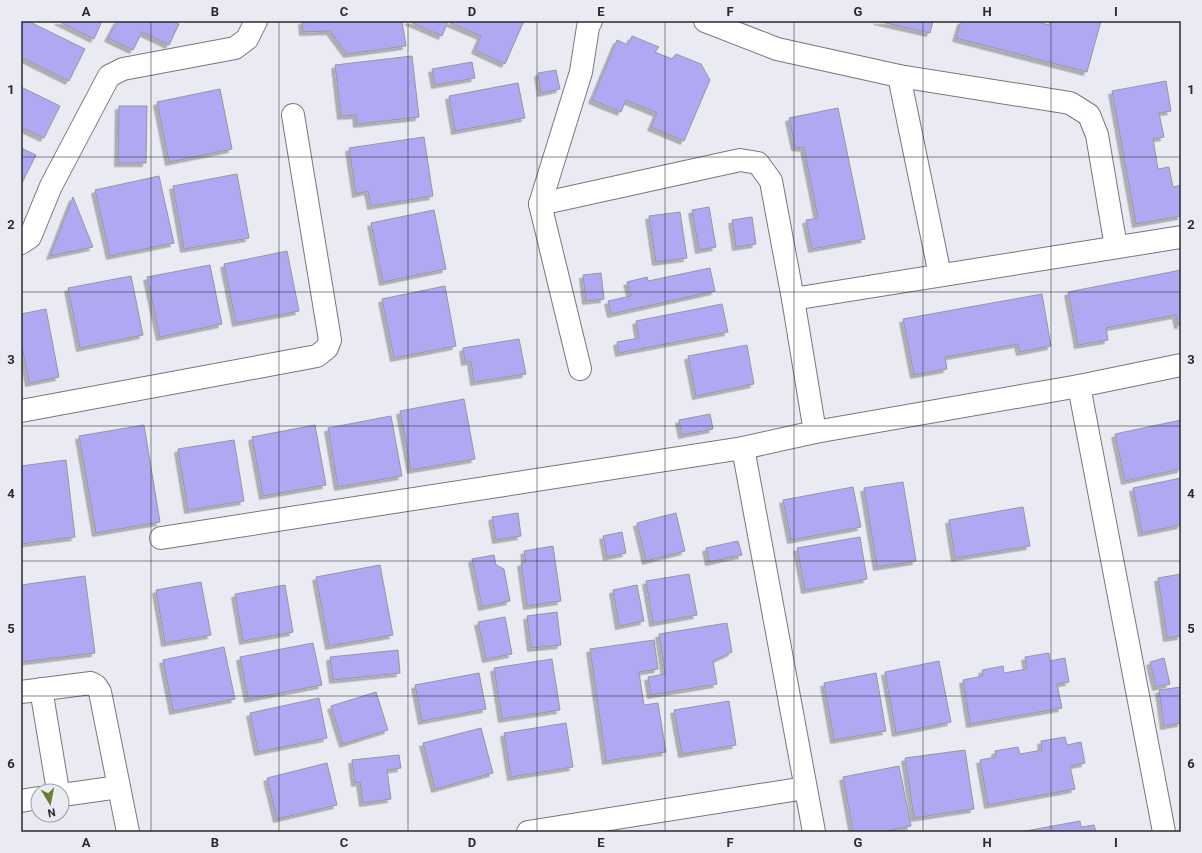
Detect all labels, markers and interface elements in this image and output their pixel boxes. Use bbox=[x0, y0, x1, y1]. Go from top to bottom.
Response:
text: A bbox=[82, 4, 91, 19]
text: B bbox=[211, 4, 219, 19]
text: C bbox=[340, 4, 349, 19]
text: D bbox=[468, 4, 476, 19]
text: E bbox=[597, 4, 605, 19]
text: F bbox=[726, 4, 734, 19]
text: G bbox=[854, 4, 863, 19]
text: H bbox=[982, 4, 992, 19]
text: I bbox=[1114, 4, 1118, 19]
text: 1 bbox=[7, 82, 15, 97]
text: 1 bbox=[1187, 82, 1195, 97]
text: 2 bbox=[7, 217, 15, 232]
text: 2 bbox=[1187, 217, 1195, 232]
text: 3 bbox=[7, 352, 15, 367]
text: 3 bbox=[1187, 352, 1195, 367]
text: 4 bbox=[7, 486, 15, 501]
text: 4 bbox=[1187, 486, 1195, 501]
text: 5 bbox=[7, 621, 15, 636]
text: 5 bbox=[1187, 621, 1195, 636]
text: 6 bbox=[7, 756, 15, 771]
text: 6 bbox=[1187, 756, 1195, 771]
north arrow bbox=[30, 783, 70, 823]
text: N bbox=[46, 805, 57, 819]
text: A bbox=[82, 835, 91, 850]
text: B bbox=[211, 835, 219, 850]
text: C bbox=[340, 835, 349, 850]
text: D bbox=[468, 835, 476, 850]
text: E bbox=[597, 835, 605, 850]
text: F bbox=[726, 835, 734, 850]
text: G bbox=[854, 835, 863, 850]
text: H bbox=[982, 835, 992, 850]
text: I bbox=[1114, 835, 1118, 850]

